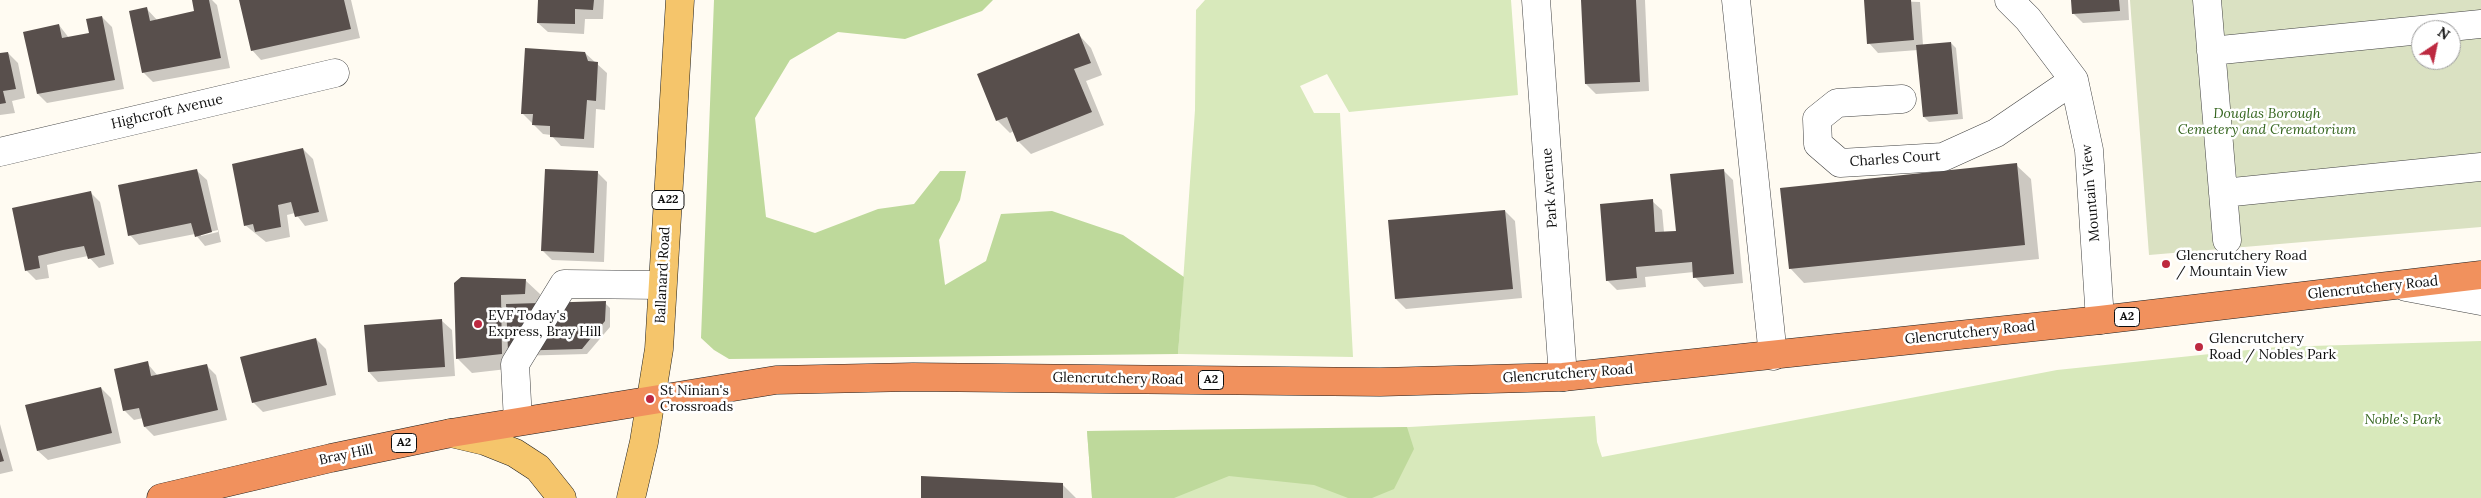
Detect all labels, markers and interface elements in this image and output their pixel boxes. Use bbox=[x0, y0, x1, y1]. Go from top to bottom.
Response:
north arrow bbox=[2411, 20, 2461, 70]
text: N bbox=[2434, 23, 2453, 44]
street label: Highcroft Avenue bbox=[109, 91, 225, 133]
park label: Douglas Borough Cemetery and Crematorium bbox=[2178, 106, 2356, 138]
street label: Mountain View bbox=[2078, 143, 2104, 243]
street label: Park Avenue bbox=[1539, 147, 1561, 229]
street label: Charles Court bbox=[1849, 147, 1941, 171]
road number: A22 bbox=[652, 190, 684, 210]
street label: Ballanard Road bbox=[652, 226, 674, 324]
place label: Glencrutchery Road / Mountain View bbox=[2176, 248, 2307, 280]
marker: Glencrutchery Road / Mountain View bbox=[2160, 258, 2172, 270]
street label: Glencrutchery Road bbox=[2307, 273, 2439, 303]
place label: EVF Today's Express, Bray Hill bbox=[488, 308, 601, 341]
road number: A2 bbox=[2114, 308, 2140, 326]
marker: EVF Today's Express, Bray Hill bbox=[472, 318, 484, 330]
street label: Glencrutchery Road bbox=[1904, 318, 2036, 348]
place label: Glencrutchery Road / Nobles Park bbox=[2209, 331, 2336, 364]
marker: Glencrutchery Road / Nobles Park bbox=[2193, 341, 2205, 353]
street label: Glencrutchery Road bbox=[1502, 361, 1634, 387]
street label: Glencrutchery Road bbox=[1052, 369, 1184, 389]
road number: A2 bbox=[1198, 370, 1224, 390]
place label: St Ninian's Crossroads bbox=[660, 383, 733, 416]
marker: St Ninian's Crossroads bbox=[644, 393, 656, 405]
park label: Noble's Park bbox=[2364, 412, 2442, 428]
road number: A2 bbox=[392, 433, 416, 452]
street label: Bray Hill bbox=[317, 441, 375, 469]

